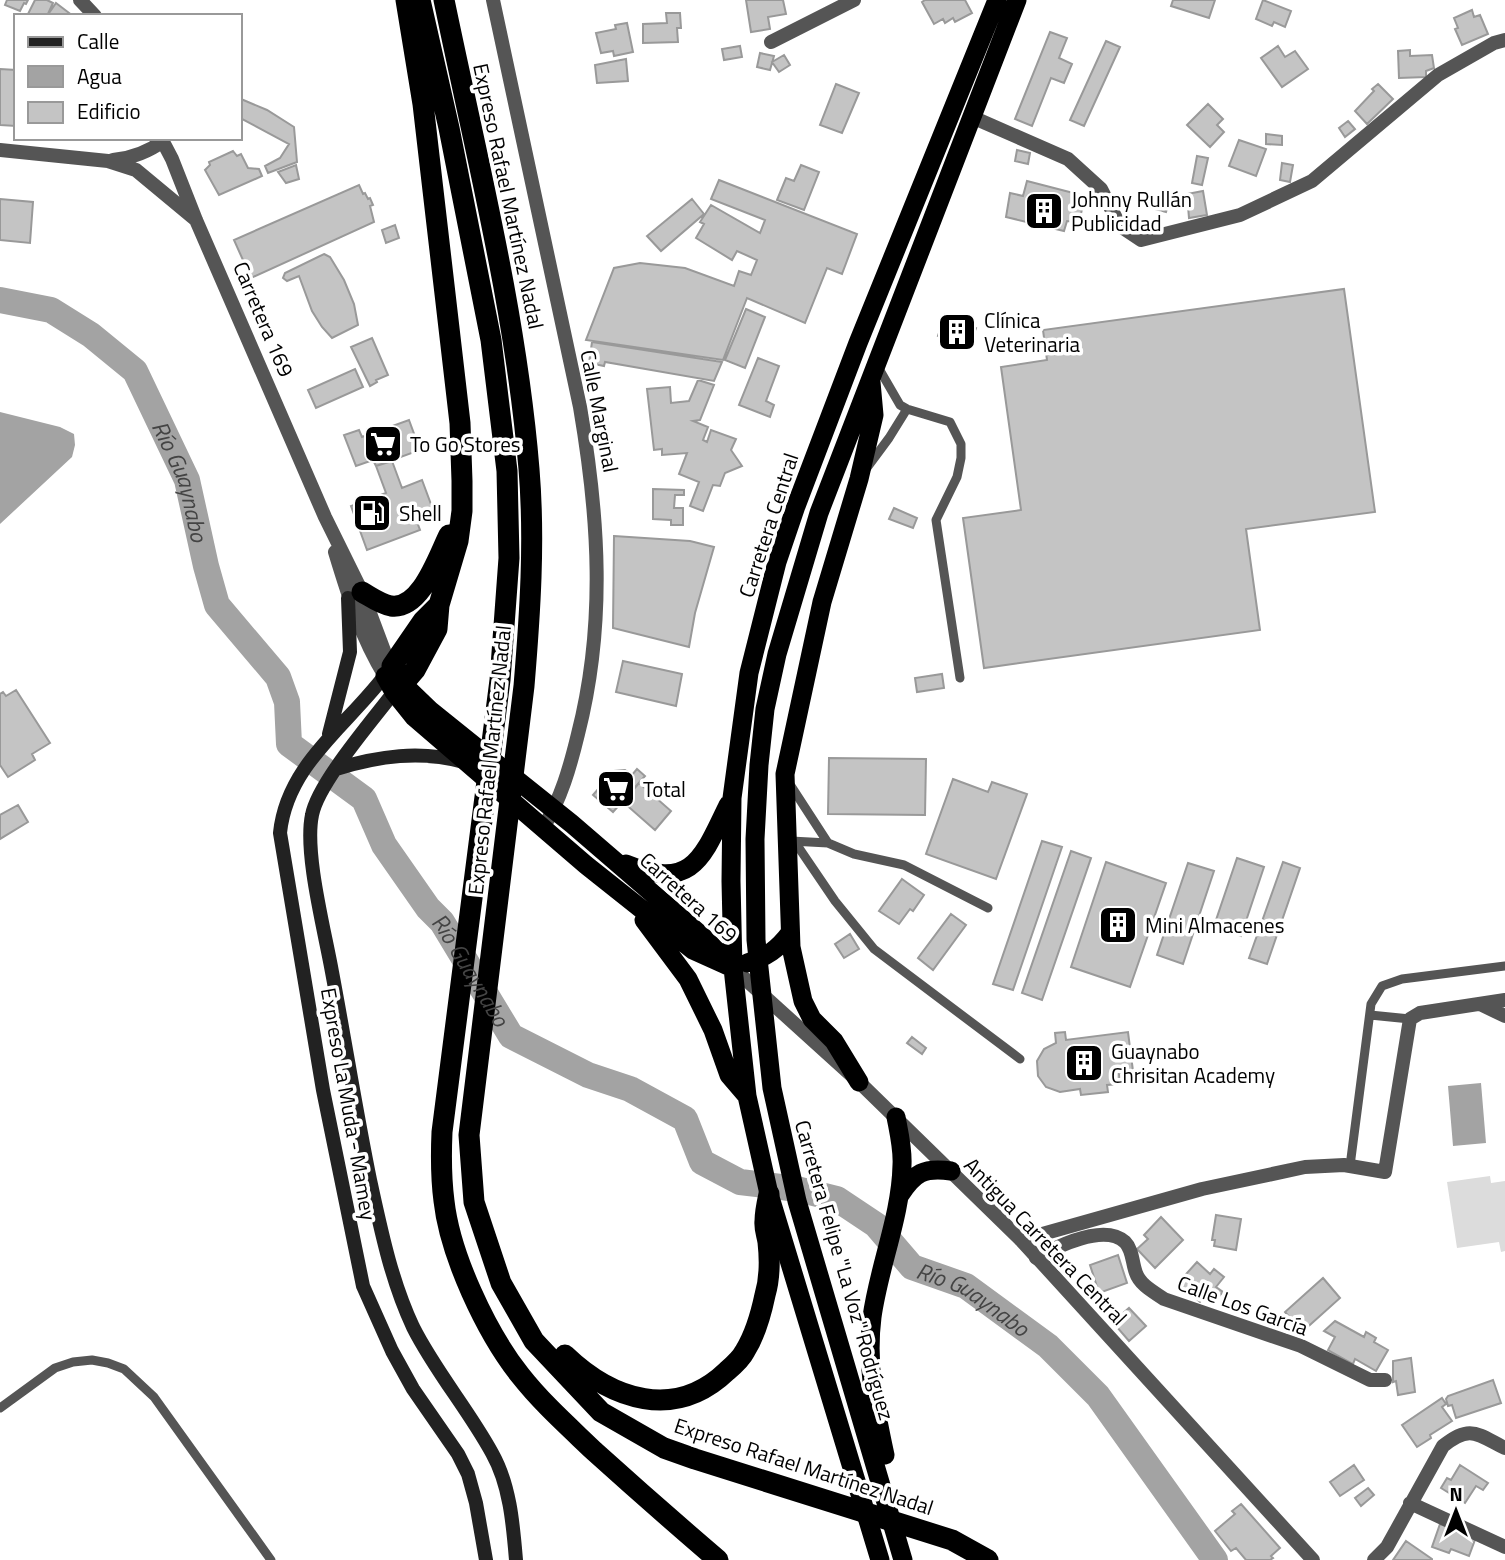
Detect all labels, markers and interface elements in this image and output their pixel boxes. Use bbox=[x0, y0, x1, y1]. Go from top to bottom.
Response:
legend bbox=[14, 14, 242, 140]
text: Calle bbox=[77, 25, 119, 57]
text: Agua bbox=[77, 60, 122, 92]
street label: Expreso Rafael Martínez Nadal bbox=[465, 60, 553, 332]
text: Edificio bbox=[77, 95, 141, 127]
place label: Johnny Rullán Publicidad bbox=[1071, 183, 1192, 239]
building icon: Johnny Rullán Publicidad bbox=[1023, 190, 1065, 232]
street label: Carretera 169 bbox=[225, 256, 303, 382]
place label: Clínica Veterinaria bbox=[984, 304, 1081, 360]
building icon: Clínica Veterinaria bbox=[936, 311, 978, 353]
street label: Calle Marginal bbox=[572, 347, 628, 475]
water label: Río Guaynabo bbox=[144, 415, 218, 545]
supermarket icon: To Go Stores bbox=[362, 423, 404, 465]
place label: To Go Stores bbox=[410, 428, 521, 460]
street label: Carretera Central bbox=[730, 449, 806, 601]
fuel station icon: Shell bbox=[351, 492, 393, 534]
place label: Shell bbox=[399, 497, 442, 529]
street label: Expreso Rafael Martínez Nadal bbox=[459, 624, 519, 896]
supermarket icon: Total bbox=[595, 768, 637, 810]
place label: Total bbox=[643, 773, 686, 805]
street label: Carretera 169 bbox=[633, 844, 745, 950]
water label: Río Guaynabo bbox=[424, 904, 519, 1034]
building icon: Mini Almacenes bbox=[1097, 904, 1139, 946]
place label: Mini Almacenes bbox=[1145, 909, 1284, 941]
street label: Expreso La Muda - Mamey bbox=[313, 985, 385, 1223]
place label: Guaynabo Chrisitan Academy bbox=[1111, 1035, 1275, 1091]
building icon: Guaynabo Chrisitan Academy bbox=[1063, 1042, 1105, 1084]
street label: Carretera Felipe "La Voz" Rodríguez bbox=[787, 1116, 903, 1424]
street label: Antigua Carretera Central bbox=[957, 1150, 1135, 1332]
water label: Río Guaynabo bbox=[912, 1252, 1038, 1345]
street label: Calle Los García bbox=[1173, 1267, 1313, 1344]
street label: Expreso Rafael Martínez Nadal bbox=[670, 1409, 938, 1523]
north arrow bbox=[1421, 1476, 1491, 1546]
text: N bbox=[1449, 1479, 1463, 1508]

